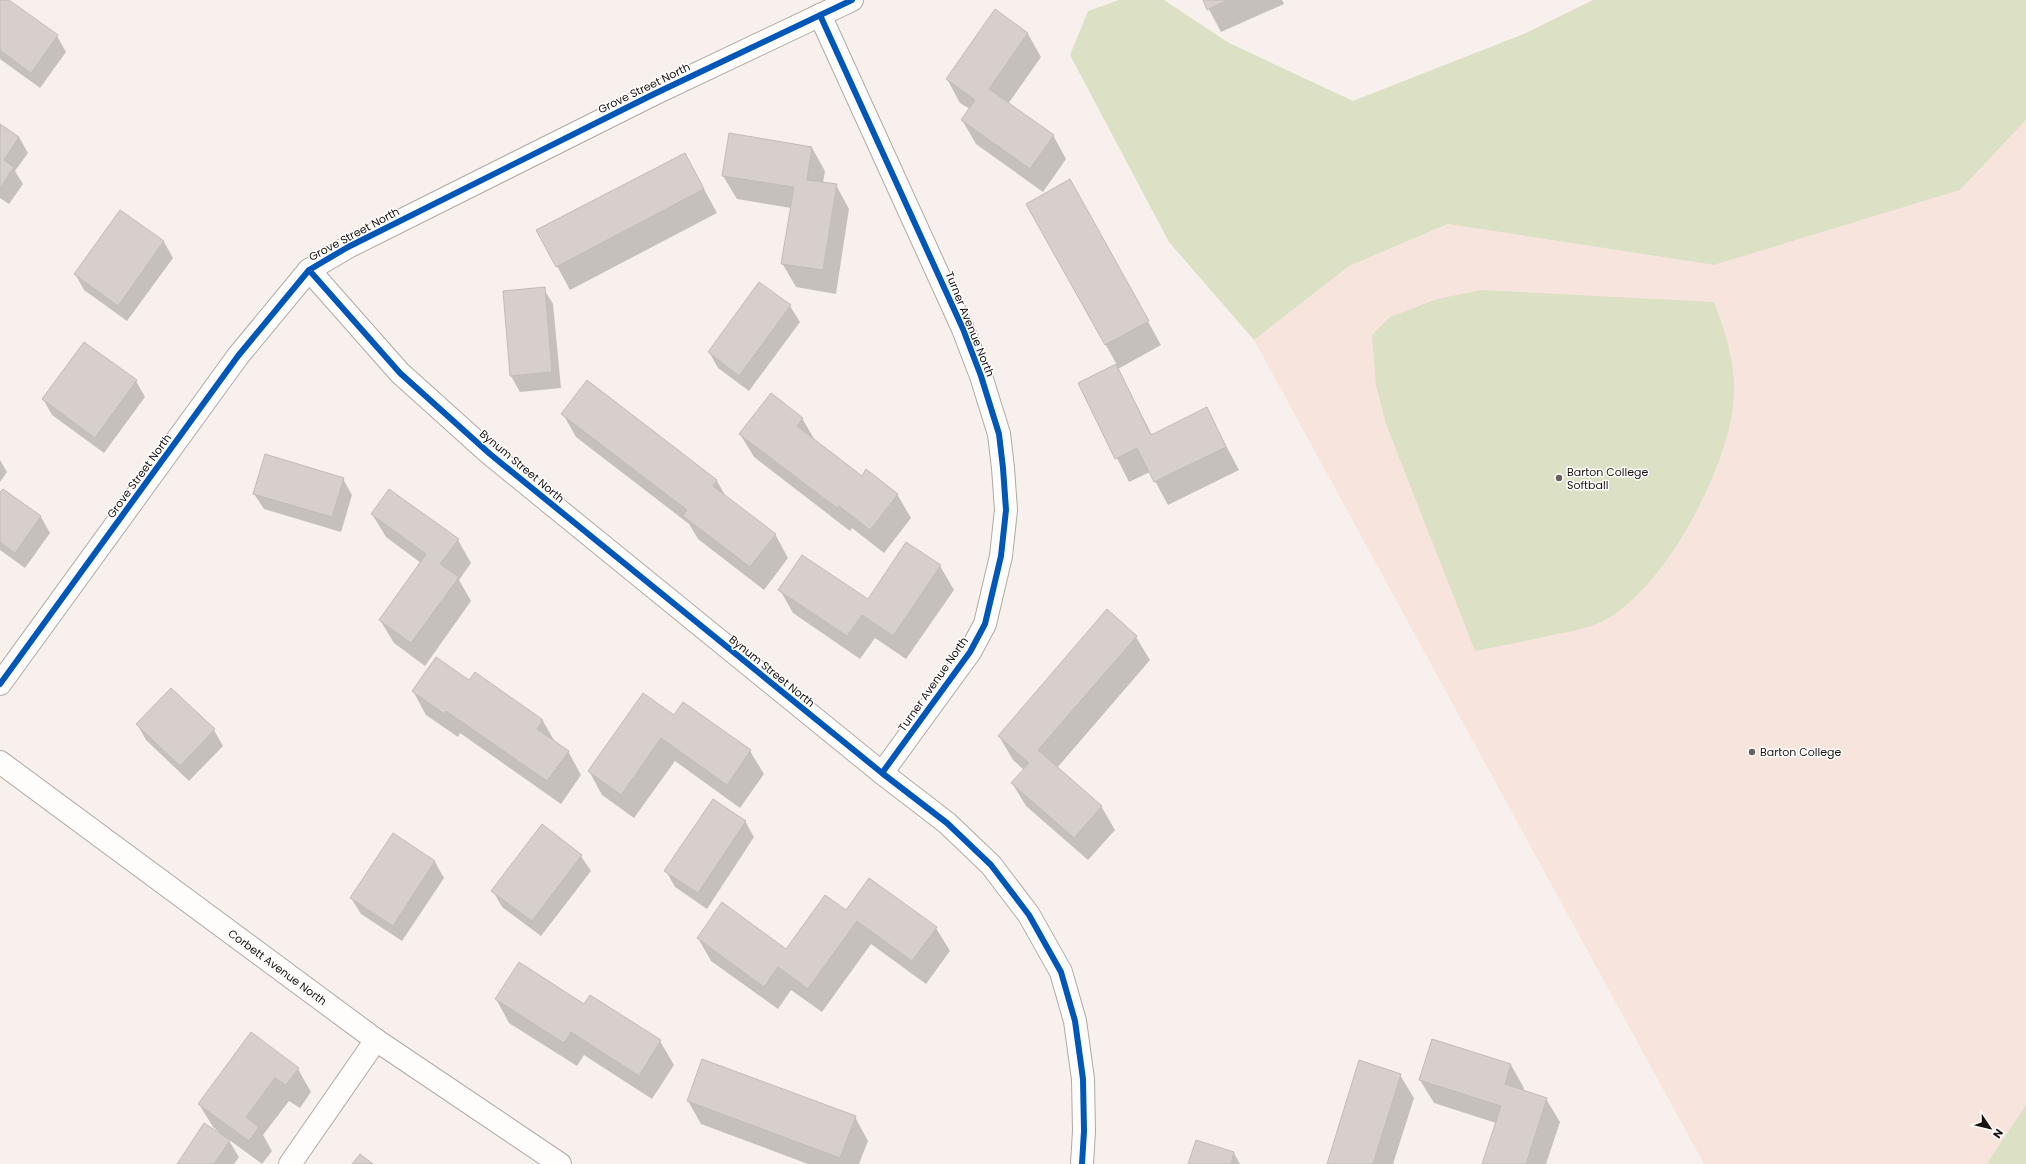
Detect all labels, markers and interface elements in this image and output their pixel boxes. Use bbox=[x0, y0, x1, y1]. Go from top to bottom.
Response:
street label: Grove Street North bbox=[595, 59, 693, 117]
street label: Grove Street North bbox=[306, 203, 402, 265]
street label: Turner Avenue North bbox=[942, 269, 998, 379]
street label: Bynum Street North bbox=[476, 426, 568, 506]
street label: Grove Street North bbox=[103, 431, 175, 521]
place label: Barton College Softball bbox=[1567, 464, 1649, 493]
marker: Barton College Softball bbox=[1554, 473, 1564, 483]
street label: Bynum Street North bbox=[726, 631, 818, 711]
street label: Turner Avenue North bbox=[894, 633, 972, 735]
place label: Barton College bbox=[1760, 744, 1842, 760]
marker: Barton College bbox=[1747, 747, 1757, 757]
street label: Corbett Avenue North bbox=[225, 925, 330, 1009]
north arrow bbox=[1970, 1108, 2010, 1148]
text: N bbox=[1989, 1126, 2007, 1142]

